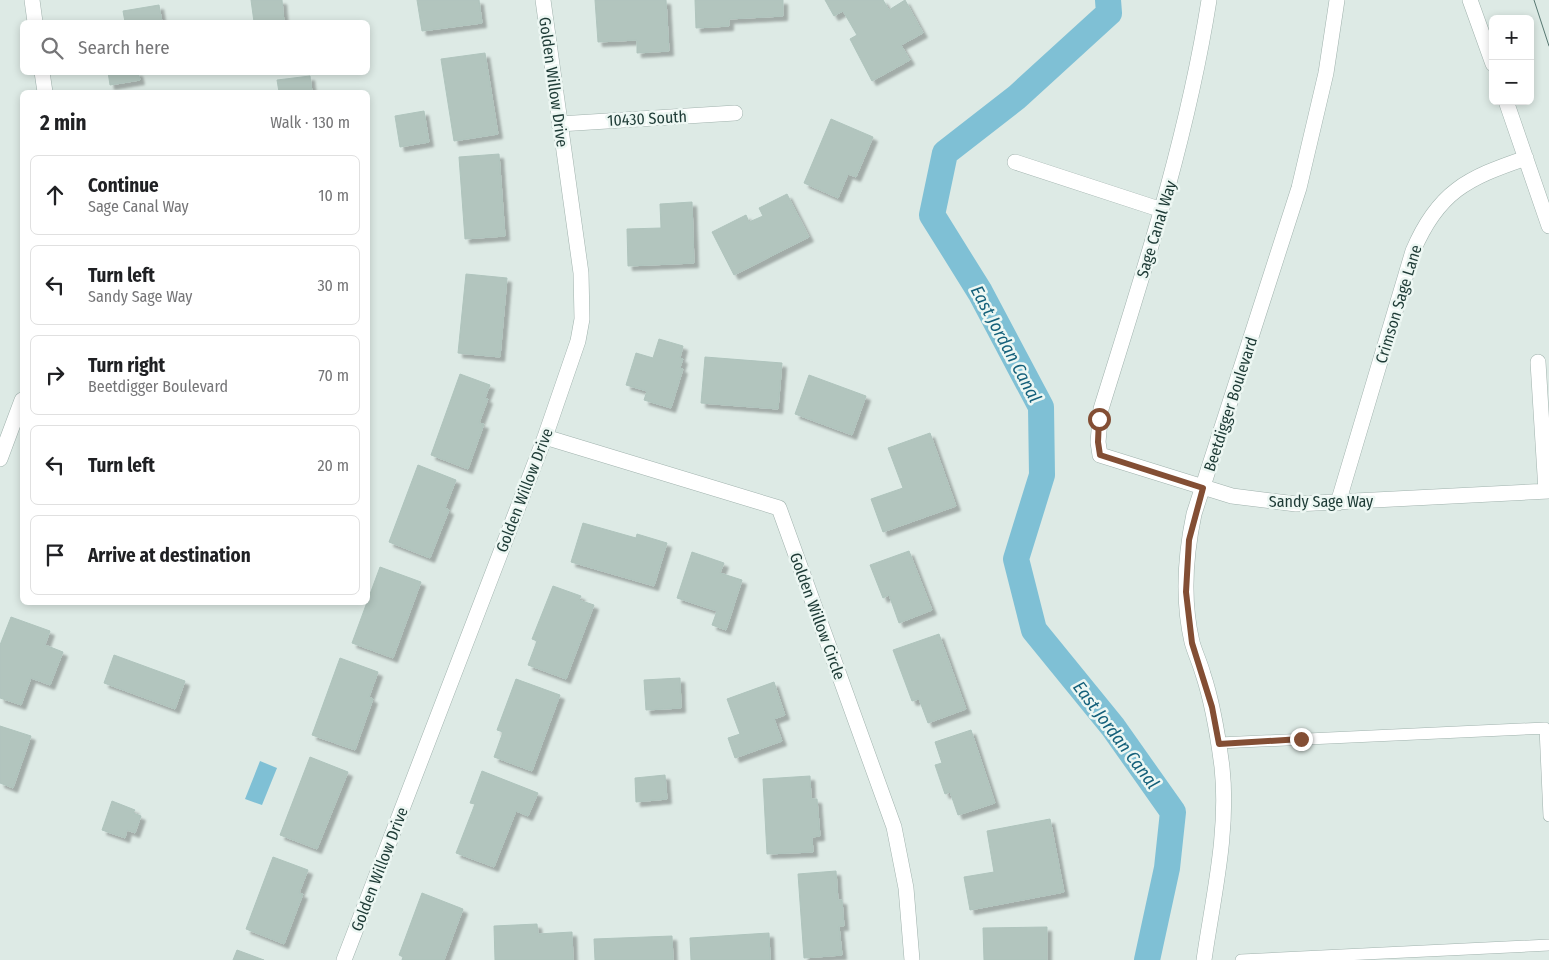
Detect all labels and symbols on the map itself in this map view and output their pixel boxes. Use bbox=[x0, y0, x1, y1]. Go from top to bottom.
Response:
street label: Golden Willow Drive bbox=[535, 16, 572, 149]
street label: 10430 South bbox=[607, 107, 687, 130]
street label: Sage Canal Way bbox=[1133, 177, 1181, 280]
street label: Crimson Sage Lane bbox=[1371, 242, 1426, 366]
water label: East Jordan Canal bbox=[966, 282, 1046, 406]
street label: Beetdigger Boulevard bbox=[1200, 335, 1261, 474]
route start bbox=[1088, 408, 1111, 431]
street label: Golden Willow Drive bbox=[492, 425, 557, 555]
street label: Sandy Sage Way bbox=[1269, 492, 1374, 511]
street label: Golden Willow Circle bbox=[786, 550, 849, 682]
water label: East Jordan Canal bbox=[1068, 677, 1164, 793]
route end bbox=[1290, 728, 1313, 751]
street label: Golden Willow Drive bbox=[347, 804, 412, 934]

